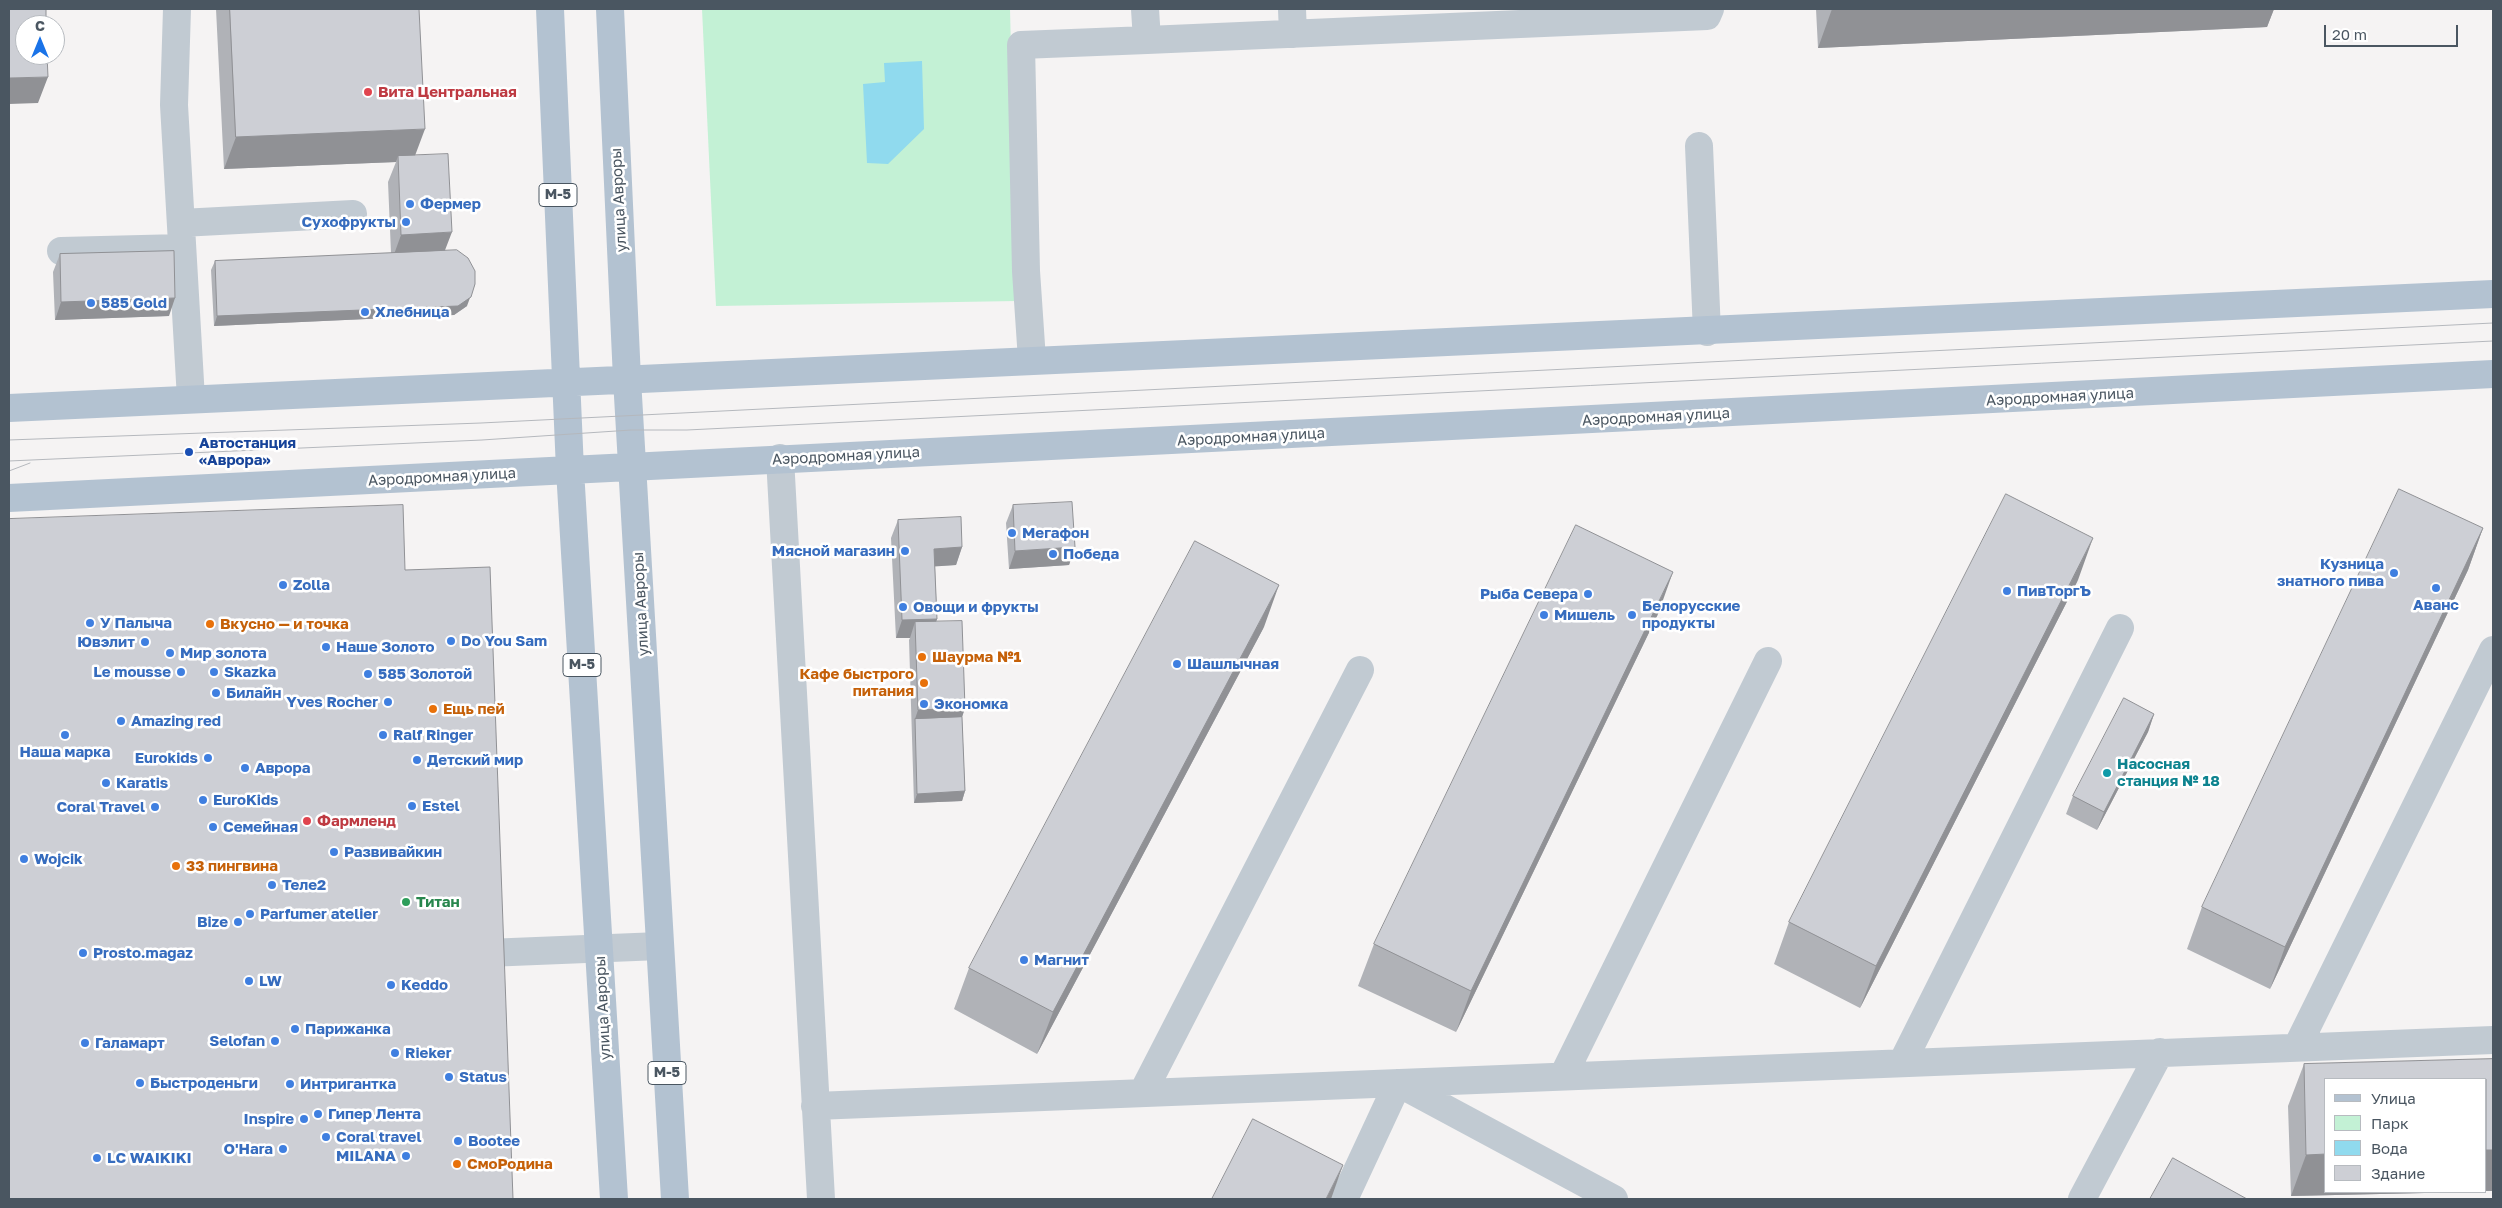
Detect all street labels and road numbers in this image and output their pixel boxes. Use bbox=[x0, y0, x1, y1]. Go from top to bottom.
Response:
street label: улица Авроры bbox=[607, 147, 631, 253]
road number: М-5 bbox=[539, 184, 577, 206]
street label: Аэродромная улица bbox=[1986, 384, 2134, 410]
street label: Аэродромная улица bbox=[1582, 404, 1730, 430]
street label: Аэродромная улица bbox=[1177, 424, 1325, 450]
street label: Аэродромная улица bbox=[772, 443, 920, 469]
street label: Аэродромная улица bbox=[368, 464, 516, 490]
street label: улица Авроры bbox=[629, 551, 653, 657]
road number: М-5 bbox=[563, 654, 601, 676]
street label: улица Авроры bbox=[591, 955, 615, 1061]
road number: М-5 bbox=[648, 1062, 686, 1084]

